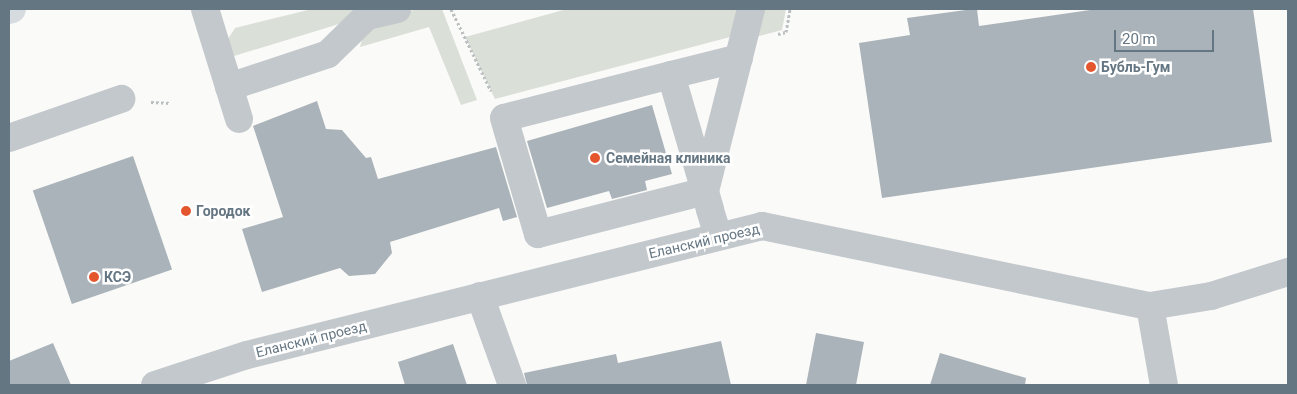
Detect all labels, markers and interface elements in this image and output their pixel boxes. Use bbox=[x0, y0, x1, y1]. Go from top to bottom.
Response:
scale bar bbox=[1117, 20, 1217, 52]
text: 20 m bbox=[1122, 30, 1156, 48]
place label: Бубль-Гум bbox=[1101, 59, 1171, 75]
marker: Бубль-Гум bbox=[1085, 61, 1097, 73]
place label: Семейная клиника bbox=[606, 150, 731, 166]
marker: Семейная клиника bbox=[588, 151, 602, 165]
place label: Городок bbox=[196, 203, 250, 219]
marker: Городок bbox=[180, 205, 192, 217]
street label: Еланский проезд bbox=[647, 220, 761, 262]
place label: КСЭ bbox=[104, 269, 131, 285]
marker: КСЭ bbox=[88, 271, 100, 283]
street label: Еланский проезд bbox=[254, 317, 368, 361]

